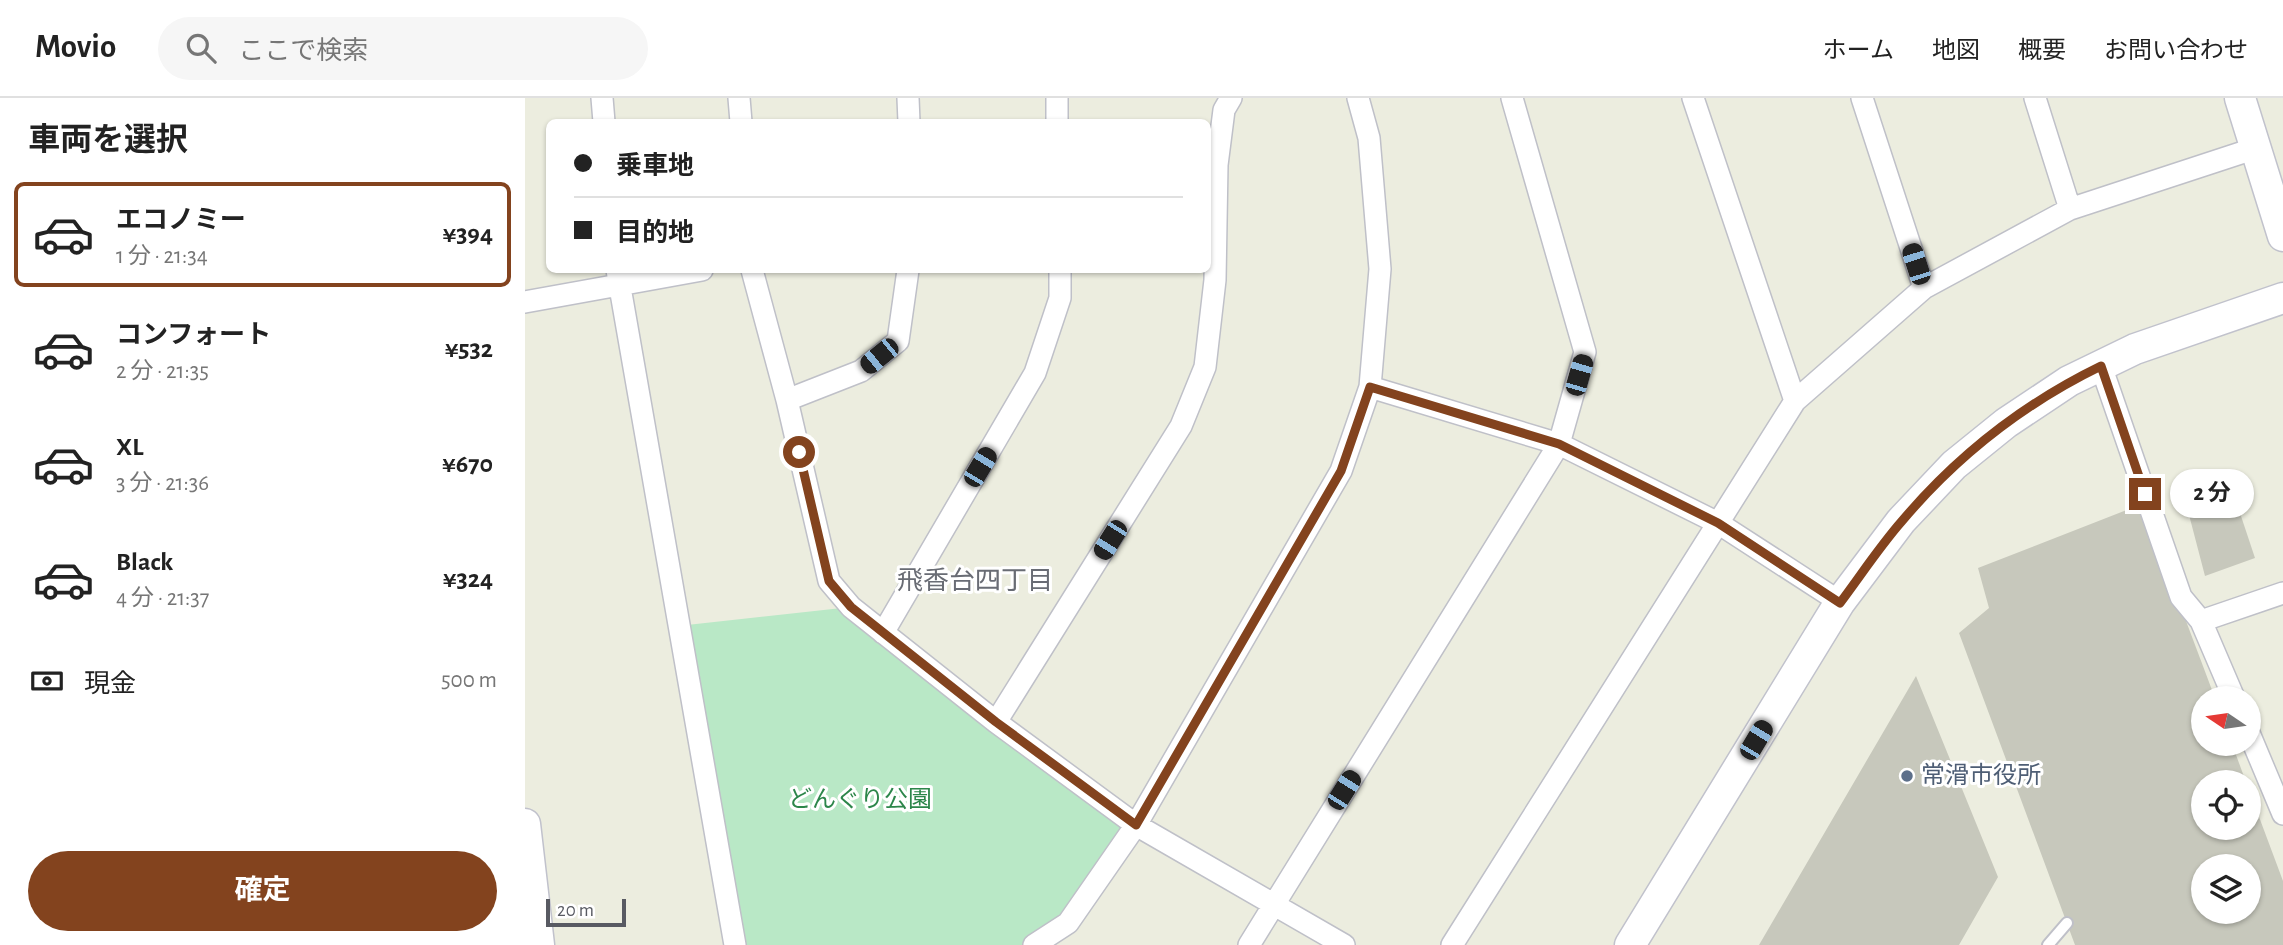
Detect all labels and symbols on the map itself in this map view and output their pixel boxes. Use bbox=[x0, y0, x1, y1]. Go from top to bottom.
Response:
car bbox=[1900, 241, 1933, 287]
car bbox=[857, 335, 902, 377]
car bbox=[1564, 352, 1595, 398]
route start bbox=[783, 436, 815, 468]
car bbox=[961, 444, 1000, 490]
callout: 2 分 bbox=[2169, 470, 2253, 518]
route end bbox=[2129, 478, 2161, 510]
car bbox=[1090, 517, 1131, 563]
district label: 飛香台四丁目 bbox=[897, 567, 1053, 594]
north arrow bbox=[2191, 686, 2261, 756]
car bbox=[1737, 717, 1776, 763]
place label: 常滑市役所 bbox=[1921, 762, 2041, 788]
car bbox=[1324, 767, 1365, 813]
marker: 常滑市役所 bbox=[1899, 768, 1915, 784]
park label: どんぐり公園 bbox=[788, 787, 932, 812]
scale bar bbox=[546, 896, 627, 928]

